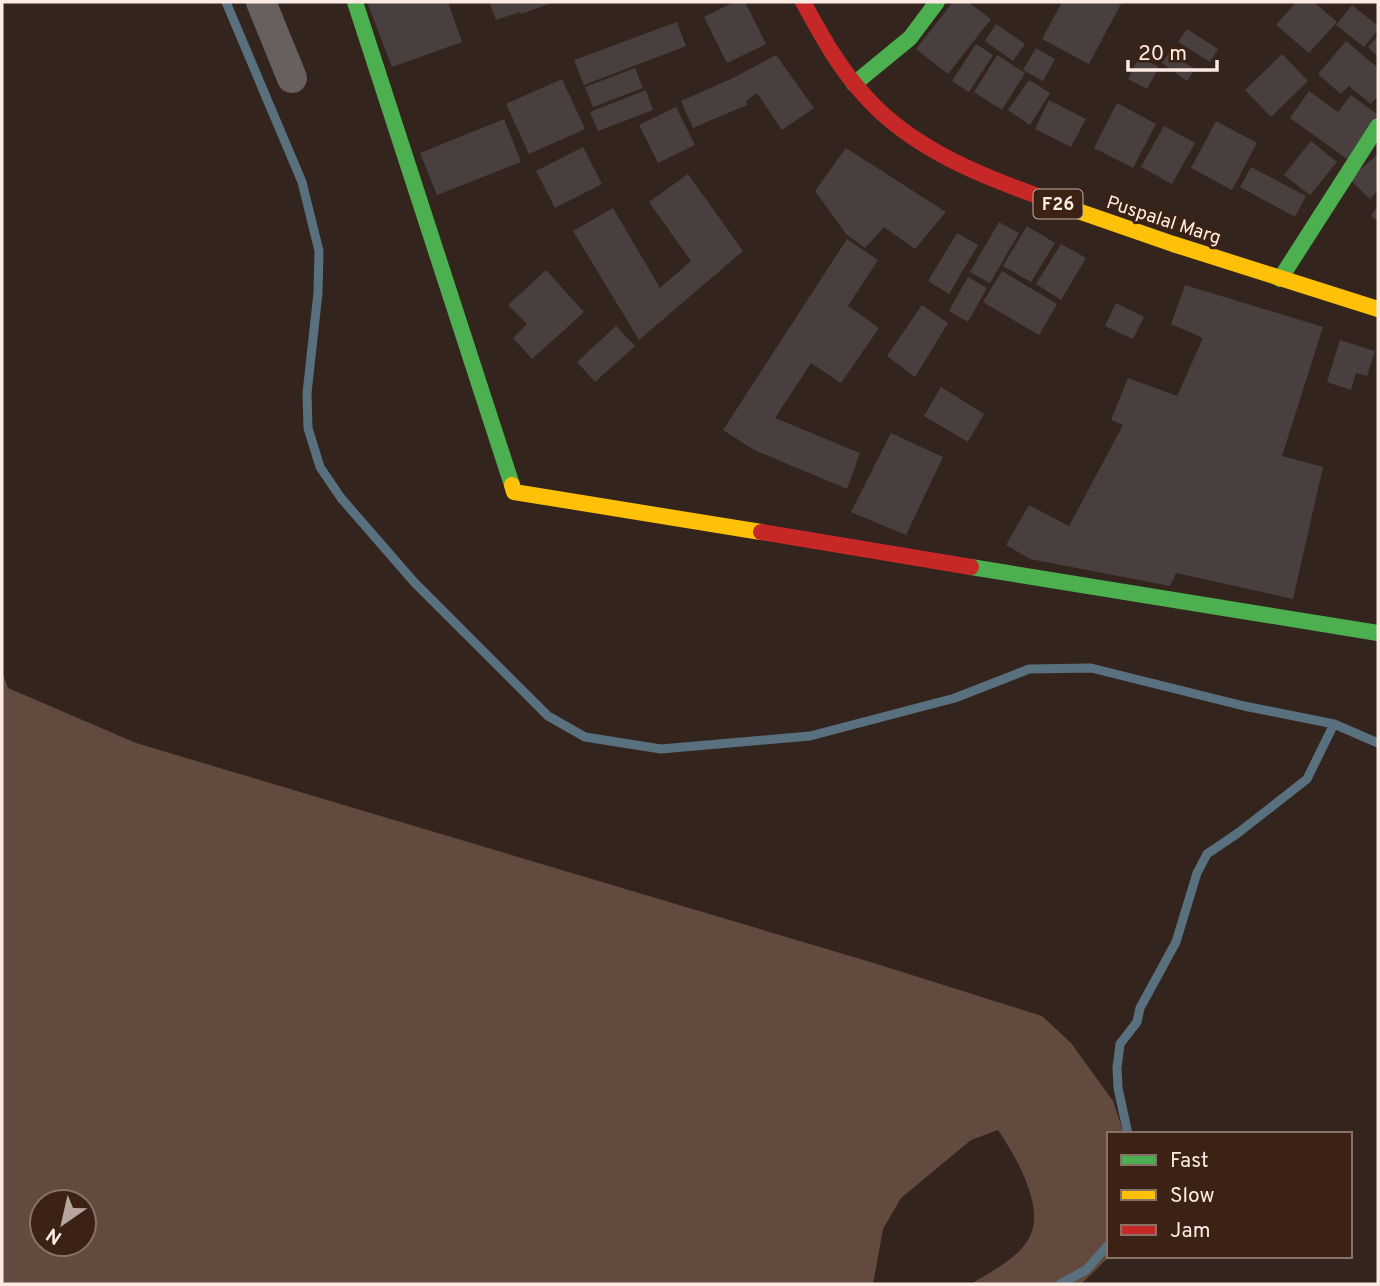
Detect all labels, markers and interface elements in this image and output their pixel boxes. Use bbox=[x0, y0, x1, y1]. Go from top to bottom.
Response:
scale bar bbox=[1128, 28, 1217, 72]
text: 20 m bbox=[1138, 41, 1187, 68]
road number: F26 bbox=[1034, 190, 1082, 218]
street label: Puspalal Marg bbox=[1103, 191, 1224, 251]
legend bbox=[1107, 1132, 1352, 1258]
text: Fast bbox=[1170, 1148, 1209, 1175]
text: Slow bbox=[1170, 1183, 1215, 1210]
north arrow bbox=[28, 1188, 98, 1258]
text: Jam bbox=[1170, 1218, 1211, 1245]
text: N bbox=[42, 1222, 67, 1249]

